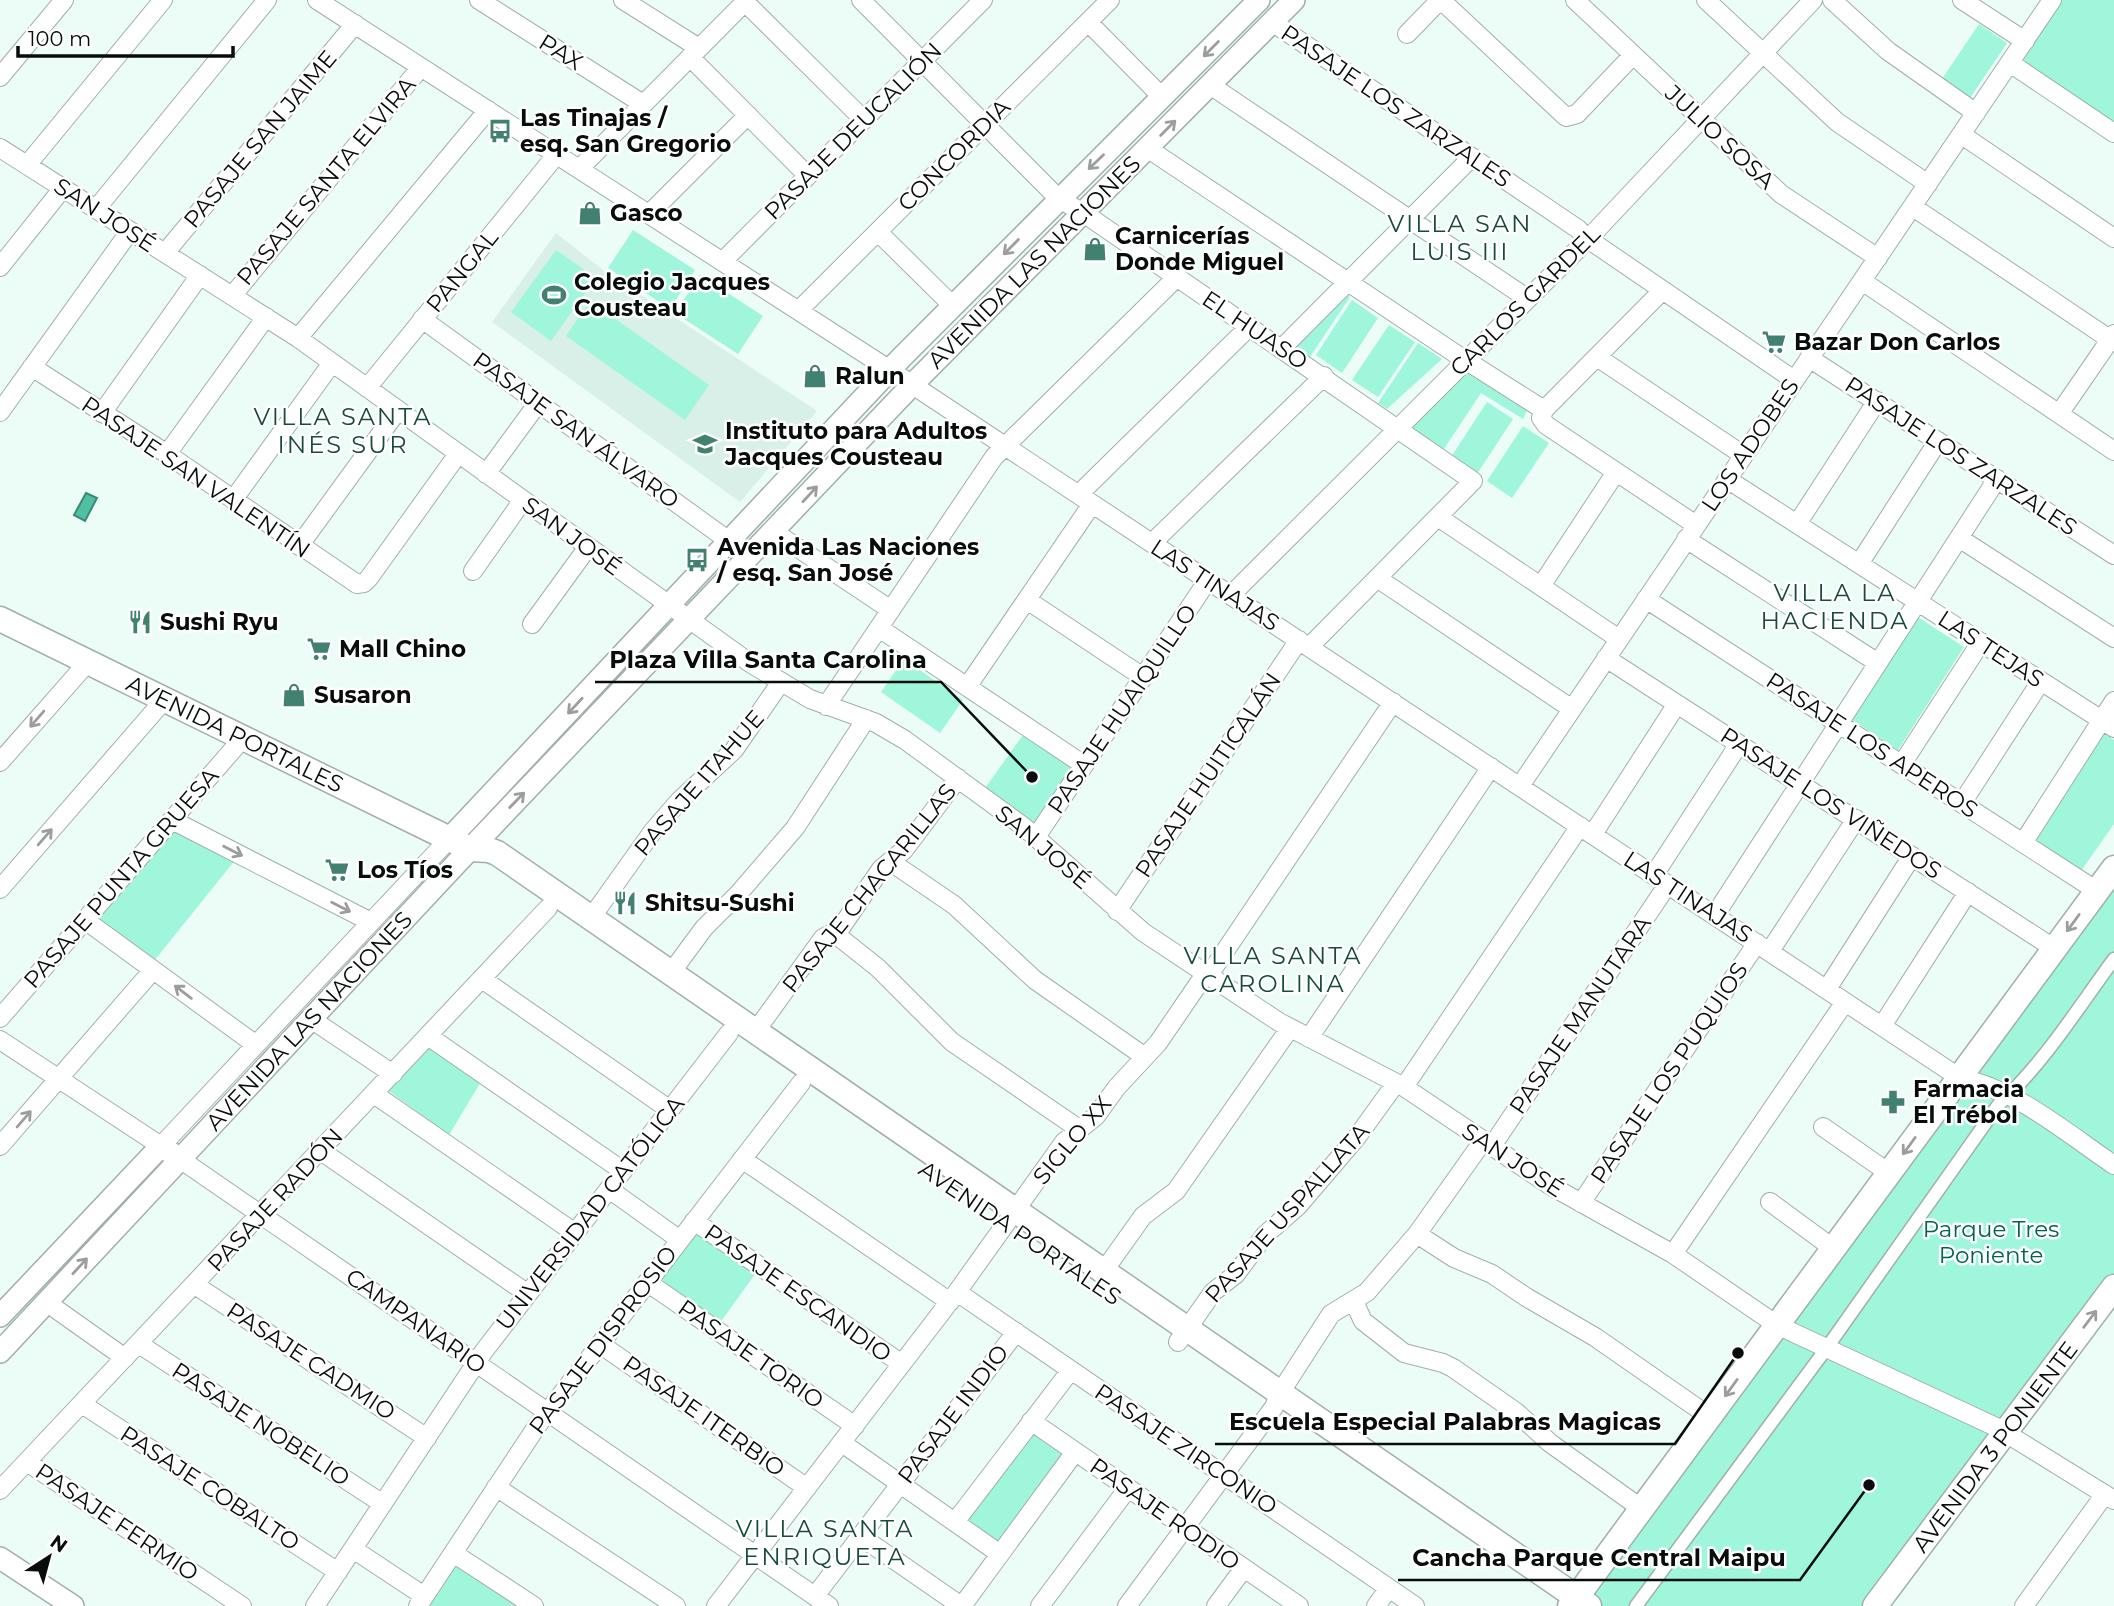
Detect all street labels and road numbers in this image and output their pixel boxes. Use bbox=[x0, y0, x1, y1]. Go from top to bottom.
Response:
street label: PASAJE LOS ZARZALES bbox=[1276, 19, 1516, 193]
street label: PAX bbox=[534, 28, 588, 76]
street label: PASAJE DEUCALIÓN bbox=[758, 36, 948, 226]
street label: PASAJE SAN JAIME bbox=[178, 45, 342, 233]
street label: PASAJE SANTA ELVIRA bbox=[231, 71, 422, 291]
street label: JULIO SOSA bbox=[1659, 78, 1781, 195]
street label: CONCORDIA bbox=[892, 93, 1016, 217]
street label: AVENIDA LAS NACIONES bbox=[922, 150, 1146, 374]
street label: SAN JOSÉ bbox=[49, 172, 161, 258]
street label: CARLOS GARDEL bbox=[1444, 220, 1606, 382]
street label: PANGAL bbox=[420, 224, 504, 318]
street label: EL HUASO bbox=[1197, 284, 1313, 376]
street label: PASAJE SAN ÁLVARO bbox=[468, 346, 684, 514]
street label: PASAJE LOS ZARZALES bbox=[1840, 370, 2082, 542]
street label: LOS ADOBES bbox=[1695, 373, 1805, 517]
street label: PASAJE SAN VALENTÍN bbox=[76, 390, 316, 564]
street label: SAN JOSÉ bbox=[517, 491, 627, 581]
street label: LAS TINAJAS bbox=[1145, 533, 1285, 637]
street label: PASAJE HUAIQUILLO bbox=[1041, 599, 1203, 819]
street label: LAS TEJAS bbox=[1933, 604, 2049, 694]
street label: PASAJE LOS APEROS bbox=[1761, 666, 1983, 824]
street label: PASAJE HUITICALÁN bbox=[1129, 667, 1287, 883]
street label: AVENIDA PORTALES bbox=[122, 669, 348, 799]
street label: PASAJE ITAHUE bbox=[628, 704, 770, 862]
street label: PASAJE LOS VIÑEDOS bbox=[1715, 721, 1947, 885]
street label: PASAJE PUNTA GRUESA bbox=[18, 762, 225, 994]
street label: PASAJE CHACARILLAS bbox=[776, 778, 962, 998]
street label: SAN JOSÉ bbox=[990, 799, 1096, 895]
street label: LAS TINAJAS bbox=[1618, 845, 1758, 949]
street label: AVENIDA LAS NACIONES bbox=[200, 906, 418, 1136]
street label: PASAJE MANUTARA bbox=[1503, 910, 1657, 1119]
street label: PASAJE LOS PUQUIOS bbox=[1584, 957, 1754, 1189]
street label: UNIVERSIDAD CATÓLICA bbox=[490, 1090, 690, 1336]
street label: SIGLO XX bbox=[1027, 1090, 1117, 1190]
street label: PASAJE USPALLATA bbox=[1199, 1117, 1375, 1309]
street label: SAN JOSÉ bbox=[1457, 1117, 1569, 1203]
street label: PASAJE RADÓN bbox=[201, 1122, 349, 1278]
street label: AVENIDA PORTALES bbox=[914, 1155, 1126, 1311]
street label: PASAJE ESCANDIO bbox=[699, 1218, 897, 1368]
street label: PASAJE DISPROSIO bbox=[523, 1240, 683, 1440]
street label: CAMPANARIO bbox=[341, 1262, 491, 1380]
street label: PASAJE TORIO bbox=[673, 1293, 829, 1415]
street label: PASAJE CADMIO bbox=[221, 1296, 401, 1426]
street label: AVENIDA 3 PONIENTE bbox=[1907, 1336, 2083, 1558]
street label: PASAJE INDIO bbox=[892, 1339, 1014, 1489]
street label: PASAJE ITERBIO bbox=[617, 1350, 791, 1482]
street label: PASAJE NOBELIO bbox=[167, 1356, 355, 1492]
street label: PASAJE ZIRCONIO bbox=[1089, 1378, 1283, 1520]
street label: PASAJE COBALTO bbox=[115, 1419, 305, 1557]
street label: PASAJE RODIO bbox=[1084, 1452, 1246, 1576]
street label: PASAJE FERMIO bbox=[30, 1457, 204, 1587]

